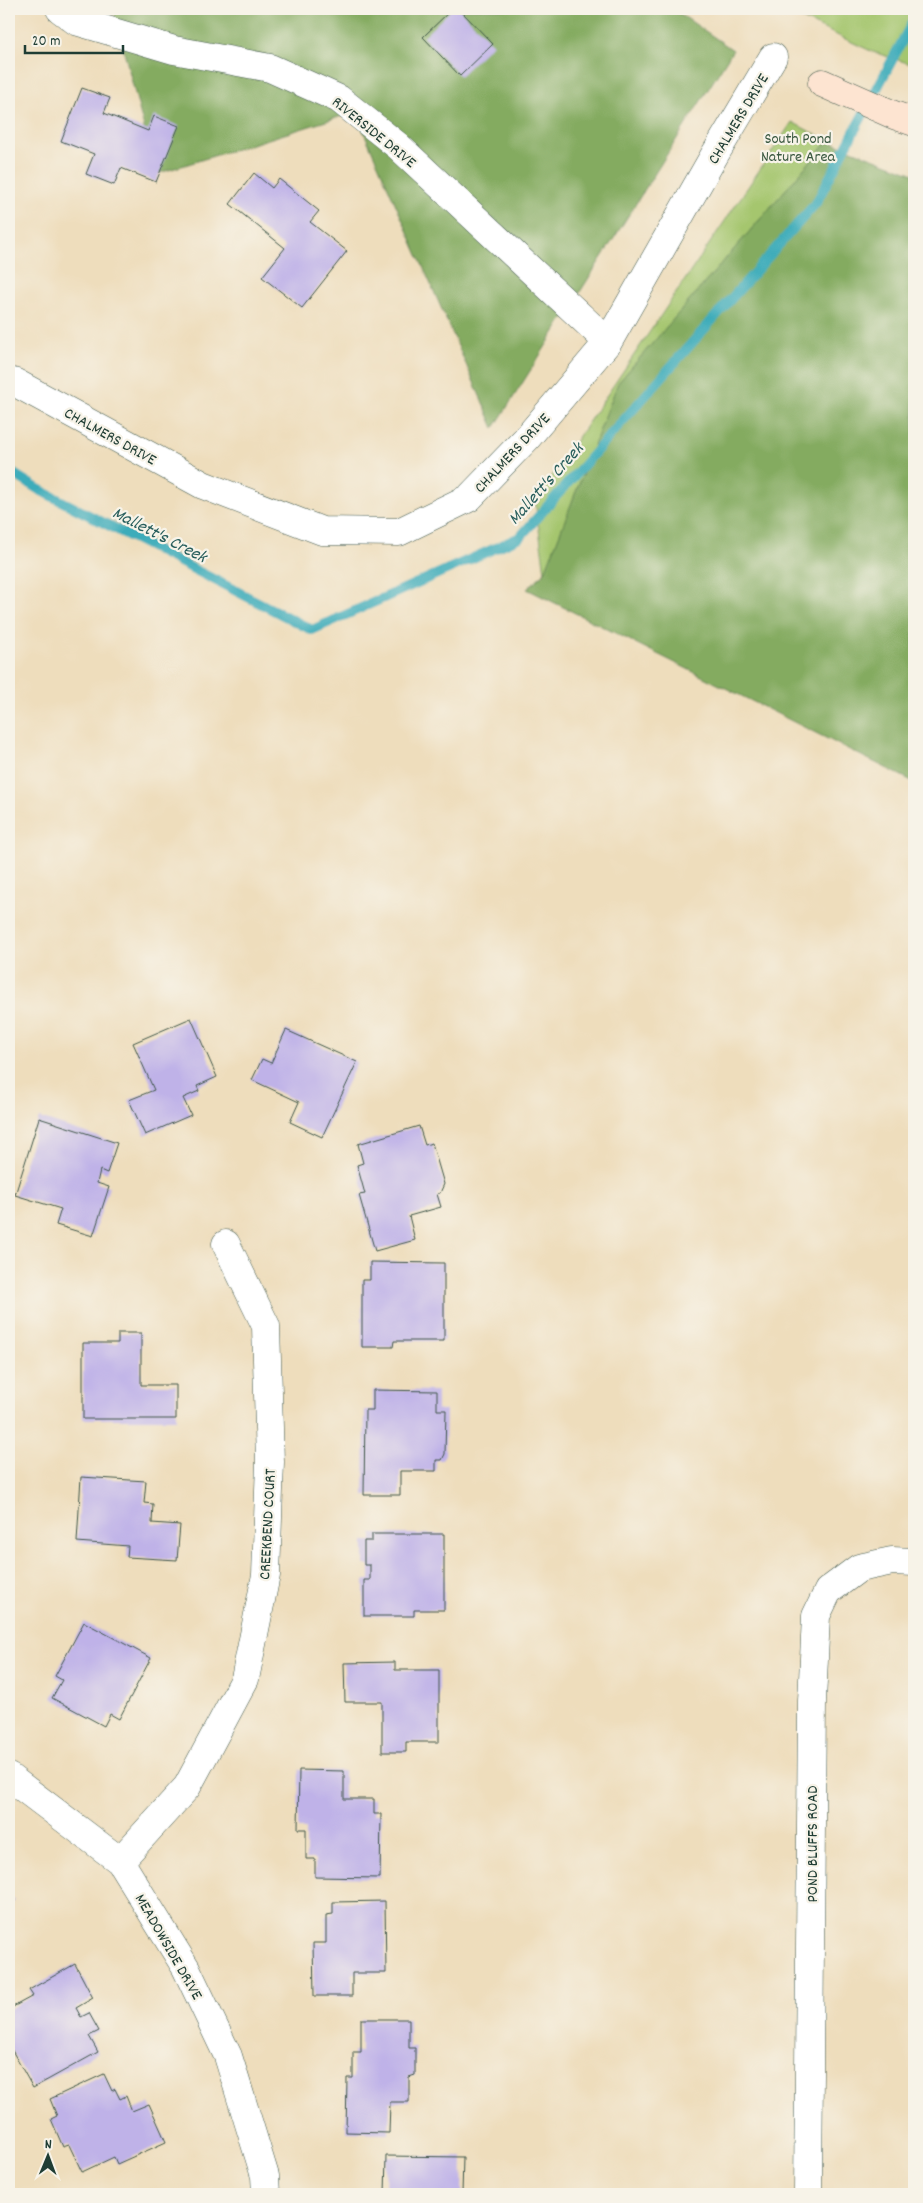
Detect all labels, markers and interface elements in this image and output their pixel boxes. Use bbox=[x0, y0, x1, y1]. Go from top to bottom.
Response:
scale bar bbox=[25, 22, 122, 54]
text: 20 m bbox=[32, 31, 60, 53]
street label: CHALMERS DRIVE bbox=[703, 69, 776, 169]
street label: RIVERSIDE DRIVE bbox=[326, 92, 421, 175]
park label: South Pond Nature Area bbox=[761, 128, 836, 169]
street label: CHALMERS DRIVE bbox=[59, 402, 161, 472]
street label: CHALMERS DRIVE bbox=[469, 408, 557, 499]
water label: Mallett's Creek bbox=[503, 437, 592, 531]
water label: Mallett's Creek bbox=[107, 502, 212, 571]
street label: CREEKBEND COURT bbox=[254, 1467, 283, 1580]
street label: POND BLUFFS ROAD bbox=[802, 1785, 825, 1903]
street label: MEADOWSIDE DRIVE bbox=[128, 1890, 208, 2005]
north arrow bbox=[22, 2130, 72, 2180]
text: N bbox=[45, 2135, 52, 2155]

